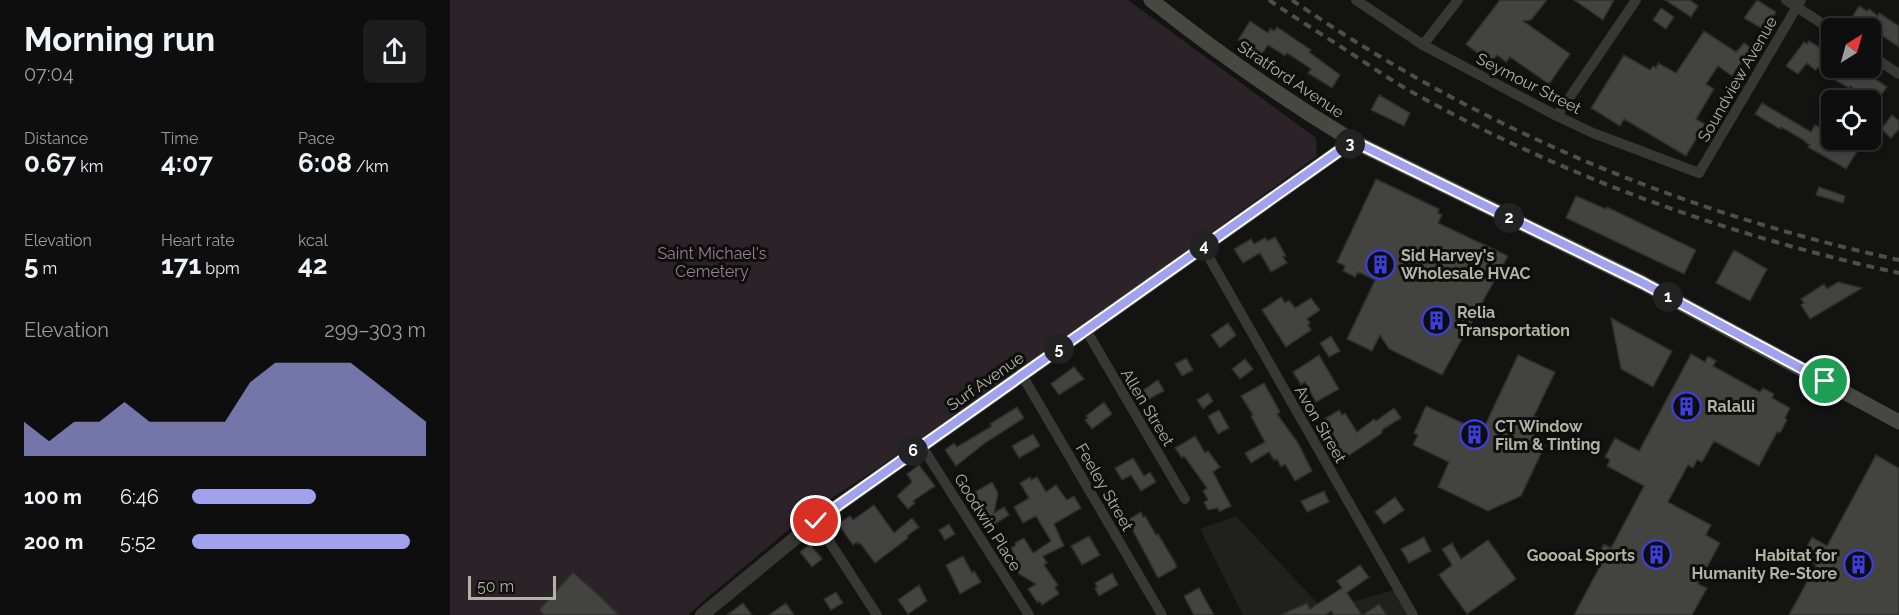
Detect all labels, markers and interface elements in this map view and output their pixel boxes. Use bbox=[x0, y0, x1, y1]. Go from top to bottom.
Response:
street label: Soundview Avenue bbox=[1694, 13, 1781, 145]
north arrow bbox=[1821, 18, 1881, 78]
map controls bbox=[1821, 18, 1881, 150]
text: Morning run bbox=[24, 20, 215, 59]
button: share bbox=[363, 20, 426, 83]
street label: Stratford Avenue bbox=[1234, 37, 1347, 122]
street label: Seymour Street bbox=[1473, 49, 1585, 118]
text: 07:04 bbox=[24, 62, 74, 86]
button: locate bbox=[1821, 90, 1881, 150]
text: Distance bbox=[24, 129, 88, 148]
text: Time bbox=[161, 129, 198, 148]
text: Pace bbox=[298, 129, 335, 148]
pin: 3 bbox=[1335, 129, 1365, 159]
text: 3 bbox=[1346, 134, 1354, 153]
text: 0.67 bbox=[24, 148, 76, 178]
text: 4:07 bbox=[161, 148, 213, 178]
text: 6:08 bbox=[298, 148, 352, 178]
text: km bbox=[76, 157, 103, 176]
text: /km bbox=[352, 157, 389, 176]
pin: 2 bbox=[1494, 203, 1524, 233]
text: 2 bbox=[1504, 208, 1514, 227]
text: Elevation bbox=[24, 231, 92, 250]
text: Heart rate bbox=[161, 231, 235, 250]
text: kcal bbox=[298, 231, 328, 250]
pin: 4 bbox=[1189, 231, 1219, 261]
text: 4 bbox=[1199, 236, 1209, 255]
park label: Saint Michael's Cemetery bbox=[657, 244, 767, 281]
place label: Sid Harvey's Wholesale HVAC bbox=[1401, 246, 1531, 283]
building icon: Sid Harvey's Wholesale HVAC bbox=[1364, 248, 1396, 280]
text: 5 bbox=[24, 250, 38, 280]
text: 171 bbox=[161, 250, 201, 280]
text: 42 bbox=[298, 250, 328, 280]
text: m bbox=[38, 259, 57, 278]
text: bpm bbox=[201, 259, 240, 278]
pin: 1 bbox=[1653, 282, 1683, 312]
text: 1 bbox=[1664, 287, 1672, 306]
place label: Relia Transportation bbox=[1457, 303, 1570, 340]
building icon: Relia Transportation bbox=[1420, 305, 1452, 337]
text: Elevation bbox=[24, 318, 109, 342]
text: 299–303 m bbox=[324, 318, 426, 342]
pin: 5 bbox=[1044, 334, 1074, 364]
text: 5 bbox=[1055, 339, 1063, 358]
street label: Surf Avenue bbox=[943, 348, 1027, 415]
pin bbox=[1799, 355, 1850, 406]
icon: arrive bbox=[1808, 364, 1841, 397]
street label: Allen Street bbox=[1117, 365, 1178, 450]
street label: Avon Street bbox=[1291, 382, 1351, 467]
building icon: Ralalli bbox=[1670, 390, 1702, 422]
place label: Ralalli bbox=[1707, 397, 1755, 416]
place label: CT Window Film & Tinting bbox=[1495, 417, 1600, 454]
building icon: CT Window Film & Tinting bbox=[1458, 419, 1490, 451]
pin: 6 bbox=[898, 436, 928, 466]
street label: Feeley Street bbox=[1072, 440, 1138, 535]
text: 6 bbox=[908, 441, 918, 460]
street label: Goodwin Place bbox=[950, 470, 1025, 575]
text: 100 m bbox=[24, 485, 82, 509]
text: 6:46 bbox=[120, 485, 159, 509]
pin bbox=[790, 495, 841, 546]
icon: check bbox=[799, 504, 832, 537]
text: 200 m bbox=[24, 530, 83, 554]
text: 5:52 bbox=[120, 530, 156, 554]
building icon: Goooal Sports bbox=[1640, 539, 1672, 571]
place label: Goooal Sports bbox=[1527, 546, 1635, 565]
place label: Habitat for Humanity Re-Store bbox=[1691, 546, 1837, 583]
building icon: Habitat for Humanity Re-Store bbox=[1842, 548, 1874, 580]
scale bar bbox=[468, 573, 556, 600]
text: 50 m bbox=[477, 577, 514, 596]

